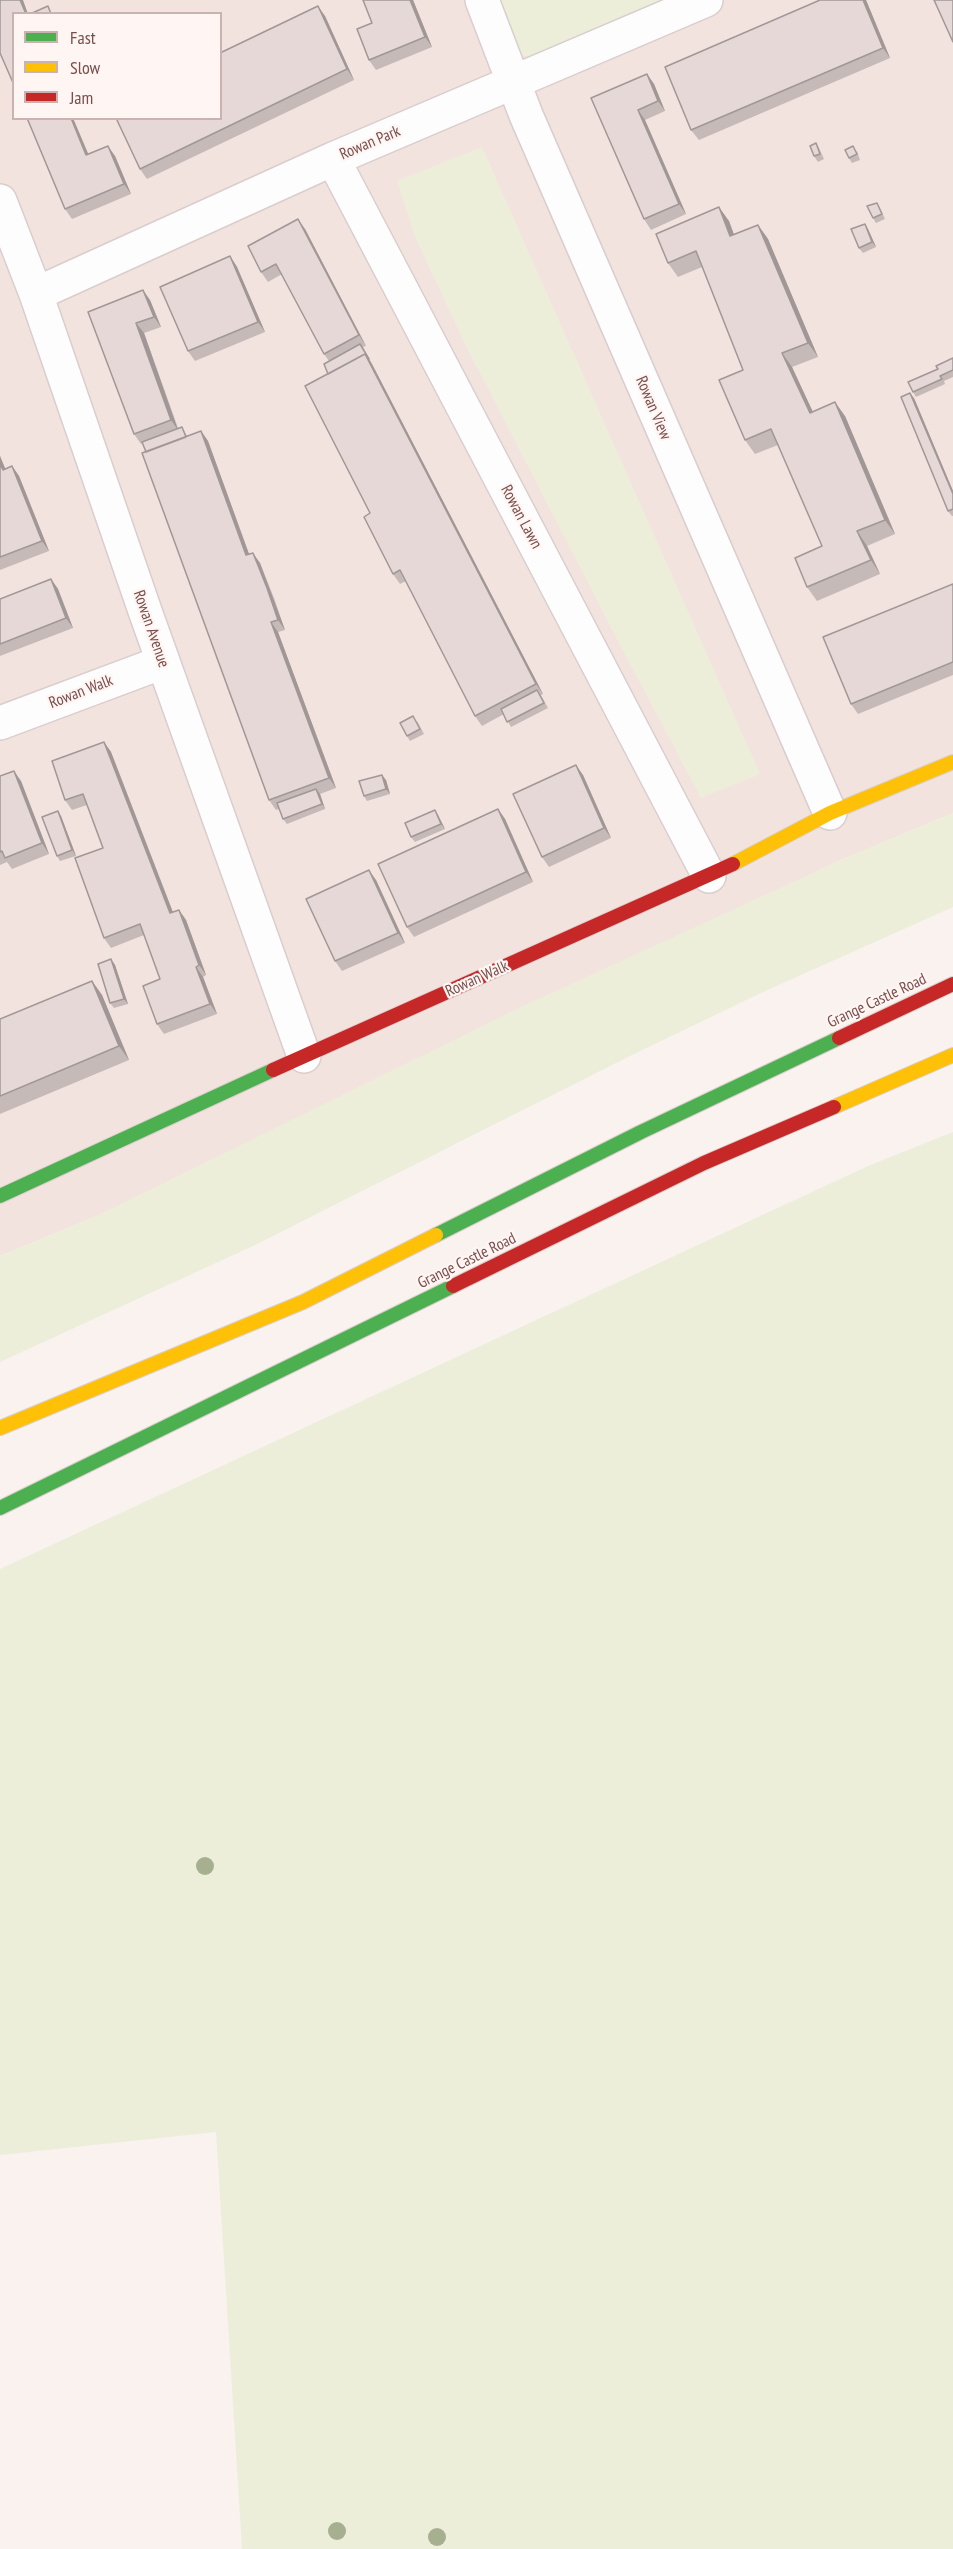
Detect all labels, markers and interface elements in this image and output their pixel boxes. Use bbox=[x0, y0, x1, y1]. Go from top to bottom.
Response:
legend bbox=[12, 12, 222, 120]
text: Fast bbox=[70, 26, 96, 49]
text: Slow bbox=[70, 56, 100, 79]
text: Jam bbox=[70, 86, 93, 109]
street label: Rowan Park bbox=[337, 122, 403, 164]
street label: Rowan View bbox=[631, 373, 675, 443]
street label: Rowan Lawn bbox=[496, 482, 546, 552]
street label: Rowan Avenue bbox=[129, 588, 173, 670]
street label: Rowan Walk bbox=[46, 671, 116, 713]
street label: Rowan Walk bbox=[443, 957, 511, 1001]
street label: Grange Castle Road bbox=[824, 970, 930, 1032]
street label: Grange Castle Road bbox=[415, 1229, 519, 1293]

